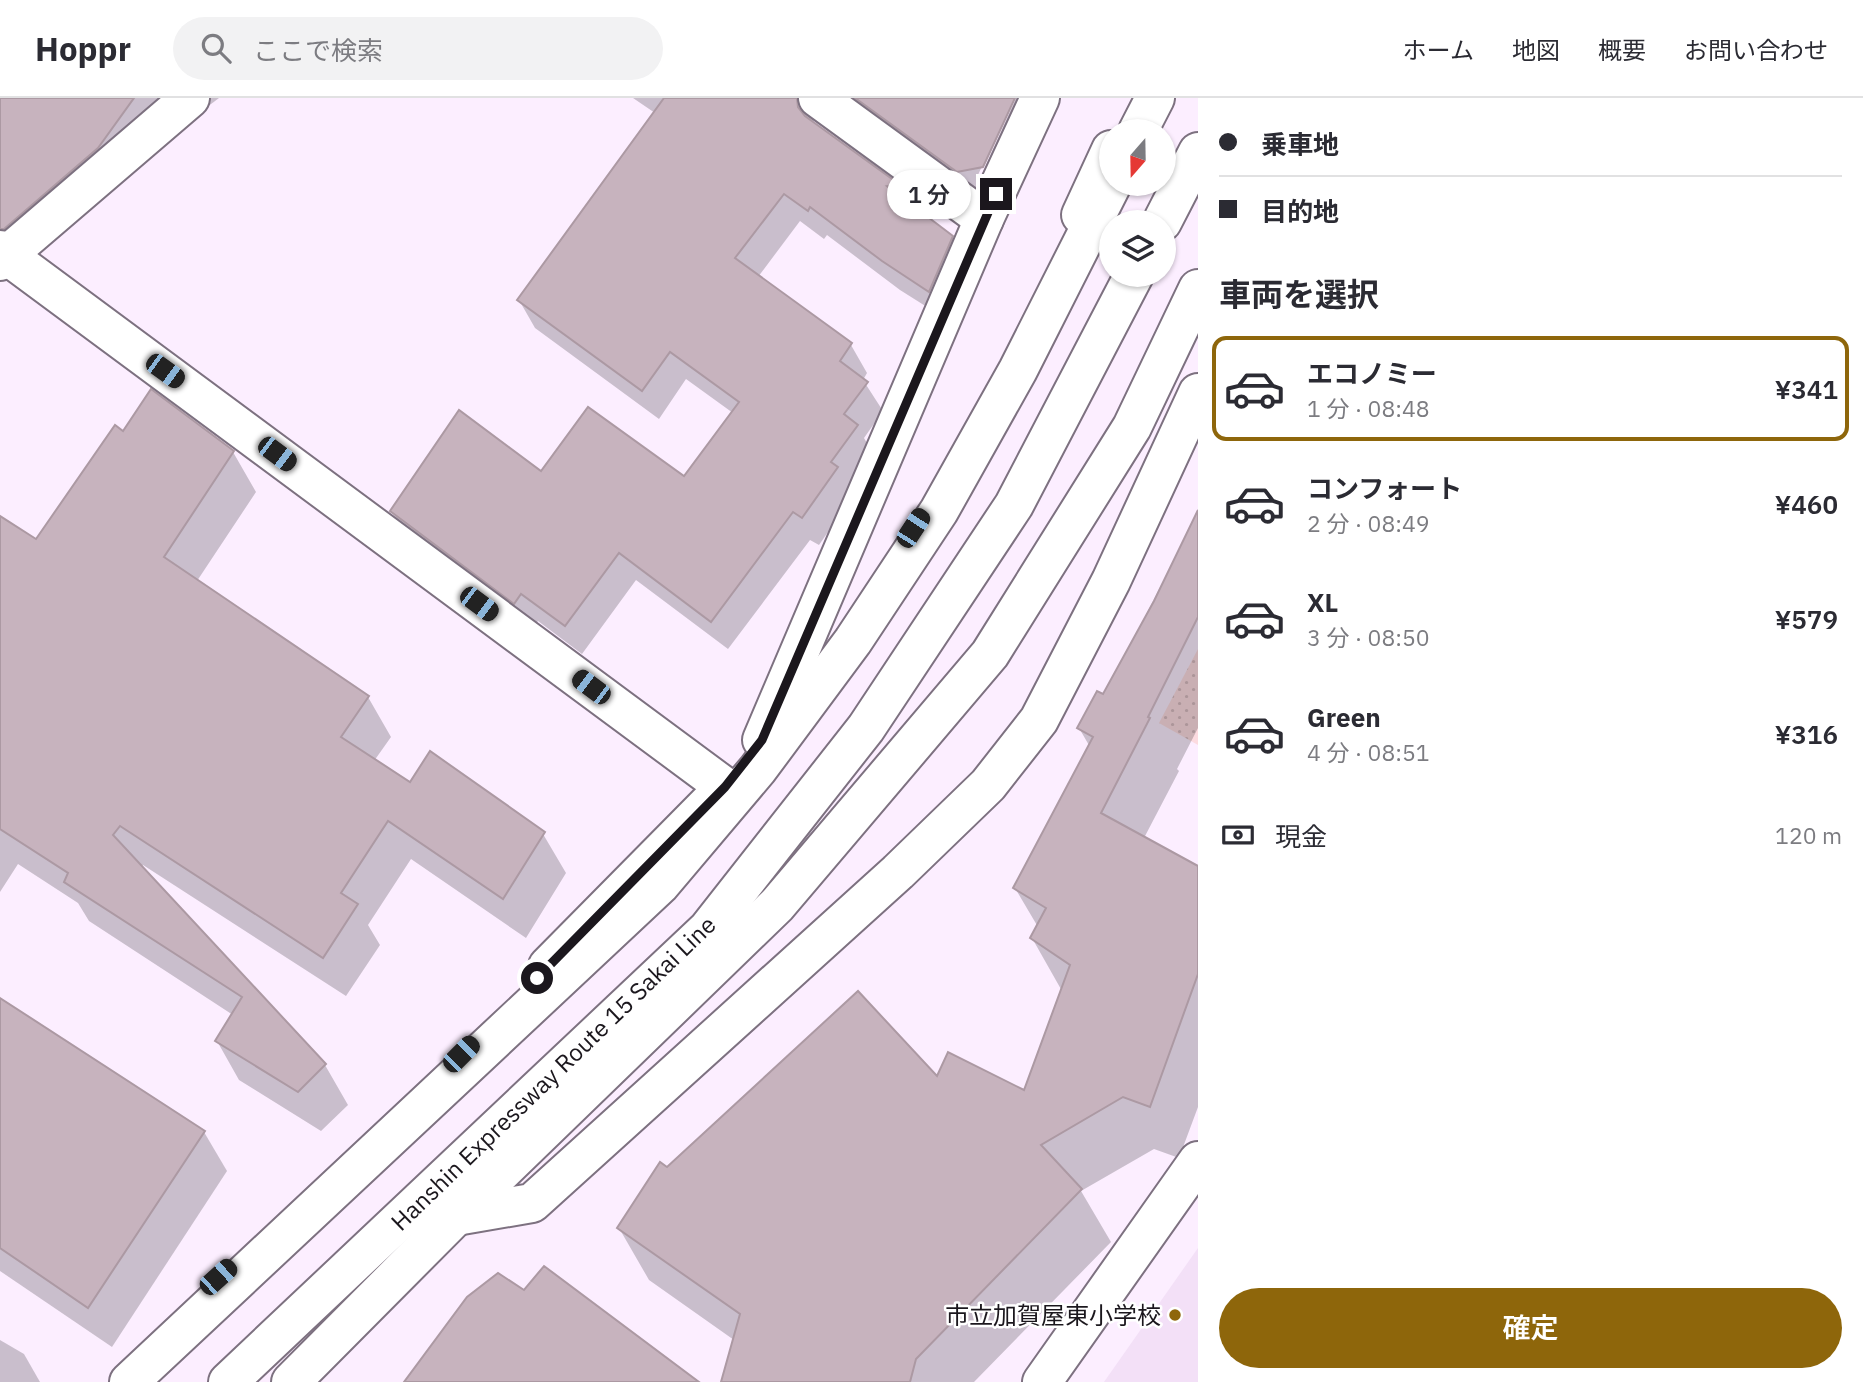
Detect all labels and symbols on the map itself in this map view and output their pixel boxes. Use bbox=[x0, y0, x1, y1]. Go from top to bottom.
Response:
north arrow bbox=[1099, 119, 1176, 196]
callout: 1 分 bbox=[888, 170, 972, 218]
route end bbox=[980, 178, 1012, 210]
car bbox=[142, 350, 189, 392]
car bbox=[254, 433, 301, 475]
car bbox=[893, 505, 934, 551]
car bbox=[456, 583, 503, 625]
car bbox=[568, 666, 615, 708]
street label: Hanshin Expressway Route 15 Sakai Line bbox=[384, 909, 722, 1237]
route start bbox=[521, 962, 553, 994]
car bbox=[439, 1032, 484, 1076]
car bbox=[196, 1255, 241, 1299]
place label: 市立加賀屋東小学校 bbox=[945, 1299, 1161, 1331]
marker: 市立加賀屋東小学校 bbox=[1167, 1307, 1183, 1323]

